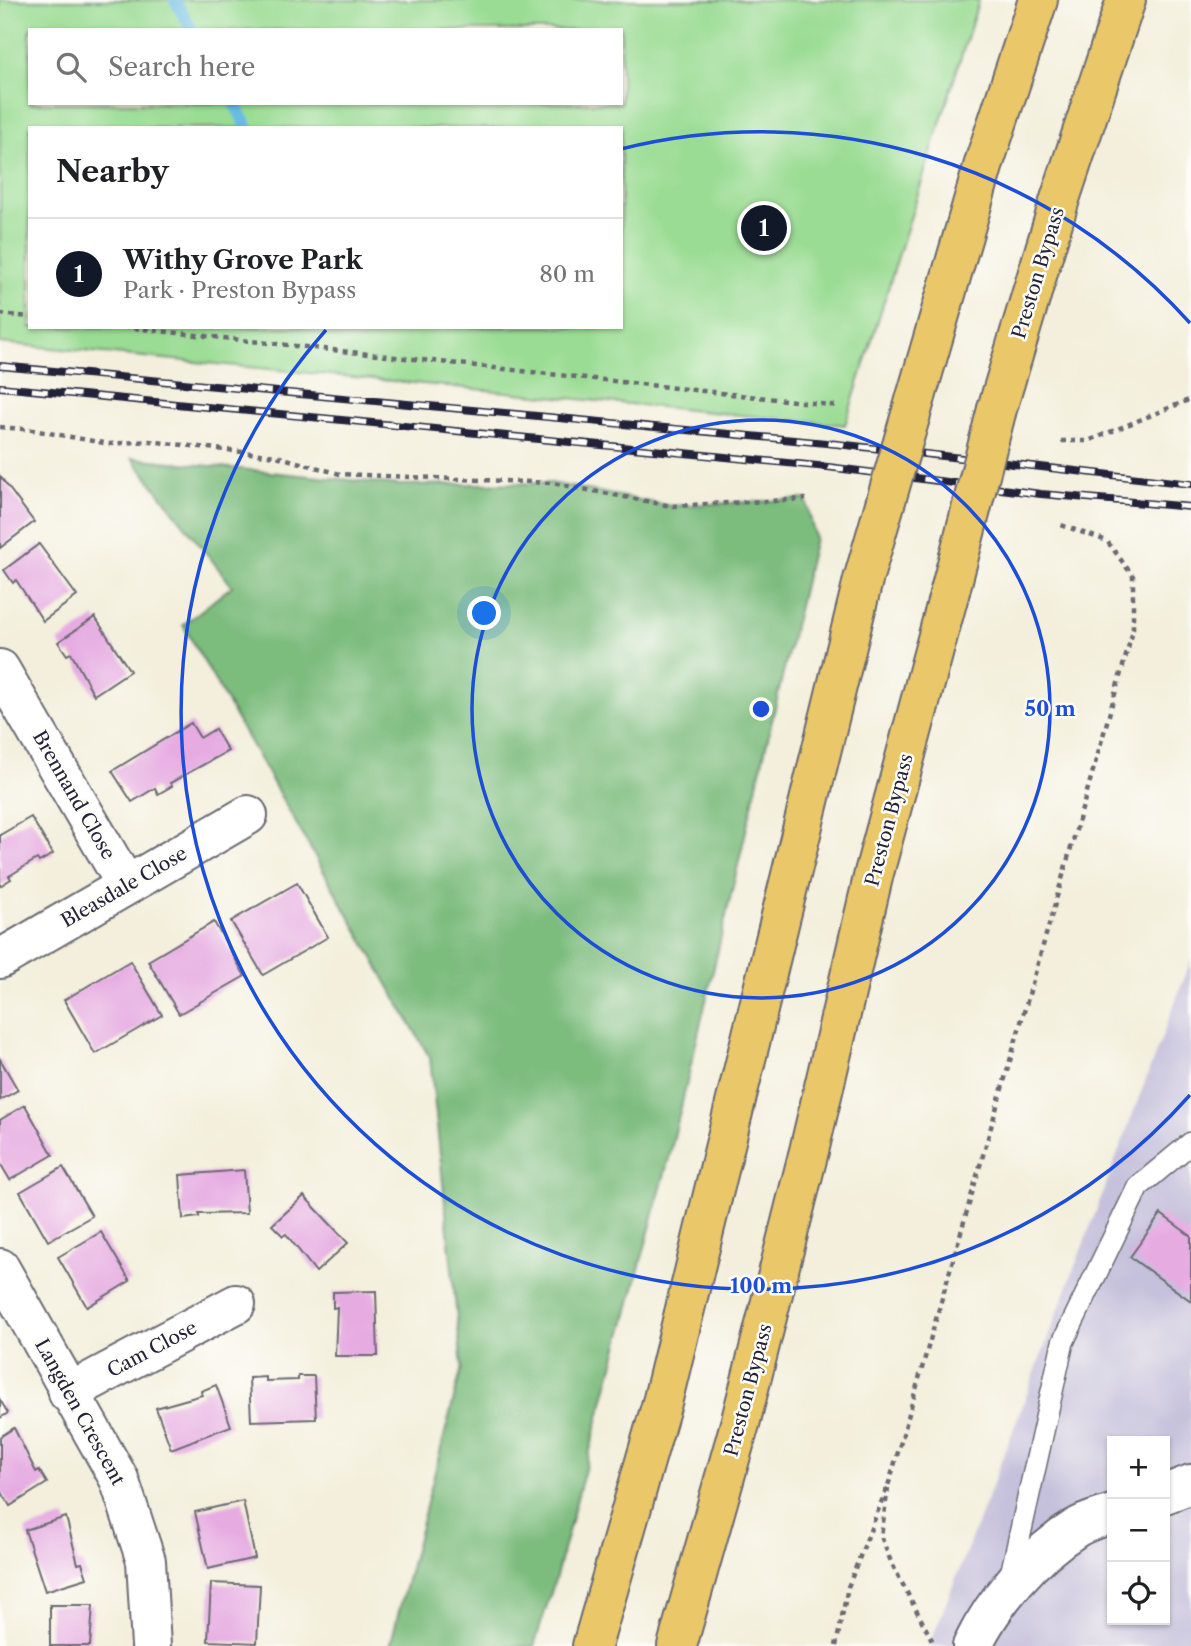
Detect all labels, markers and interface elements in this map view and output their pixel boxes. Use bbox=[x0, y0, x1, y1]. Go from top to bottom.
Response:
search box bbox=[28, 28, 623, 105]
icon: search bbox=[52, 48, 90, 86]
text: Search here bbox=[108, 51, 255, 83]
text: Nearby bbox=[56, 153, 169, 190]
pin: 1 bbox=[741, 202, 787, 254]
street label: Preston Bypass bbox=[1007, 204, 1069, 342]
text: Withy Grove Park bbox=[123, 244, 363, 276]
text: 1 bbox=[74, 260, 84, 288]
text: 80 m bbox=[539, 260, 595, 288]
text: Park · Preston Bypass bbox=[123, 276, 356, 304]
your location bbox=[467, 596, 501, 630]
text: 50 m bbox=[1024, 696, 1076, 721]
centre of rings bbox=[749, 697, 773, 721]
street label: Brennand Close bbox=[28, 727, 120, 863]
street label: Preston Bypass bbox=[860, 751, 918, 889]
street label: Bleasdale Close bbox=[57, 842, 191, 932]
text: 100 m bbox=[730, 1273, 792, 1298]
street label: Cam Close bbox=[103, 1316, 201, 1382]
street label: Preston Bypass bbox=[719, 1321, 777, 1459]
street label: Langden Crescent bbox=[30, 1335, 130, 1490]
map controls bbox=[1107, 1436, 1170, 1625]
button: + bbox=[1107, 1436, 1170, 1499]
button: − bbox=[1107, 1499, 1170, 1562]
button: locate bbox=[1107, 1562, 1170, 1625]

